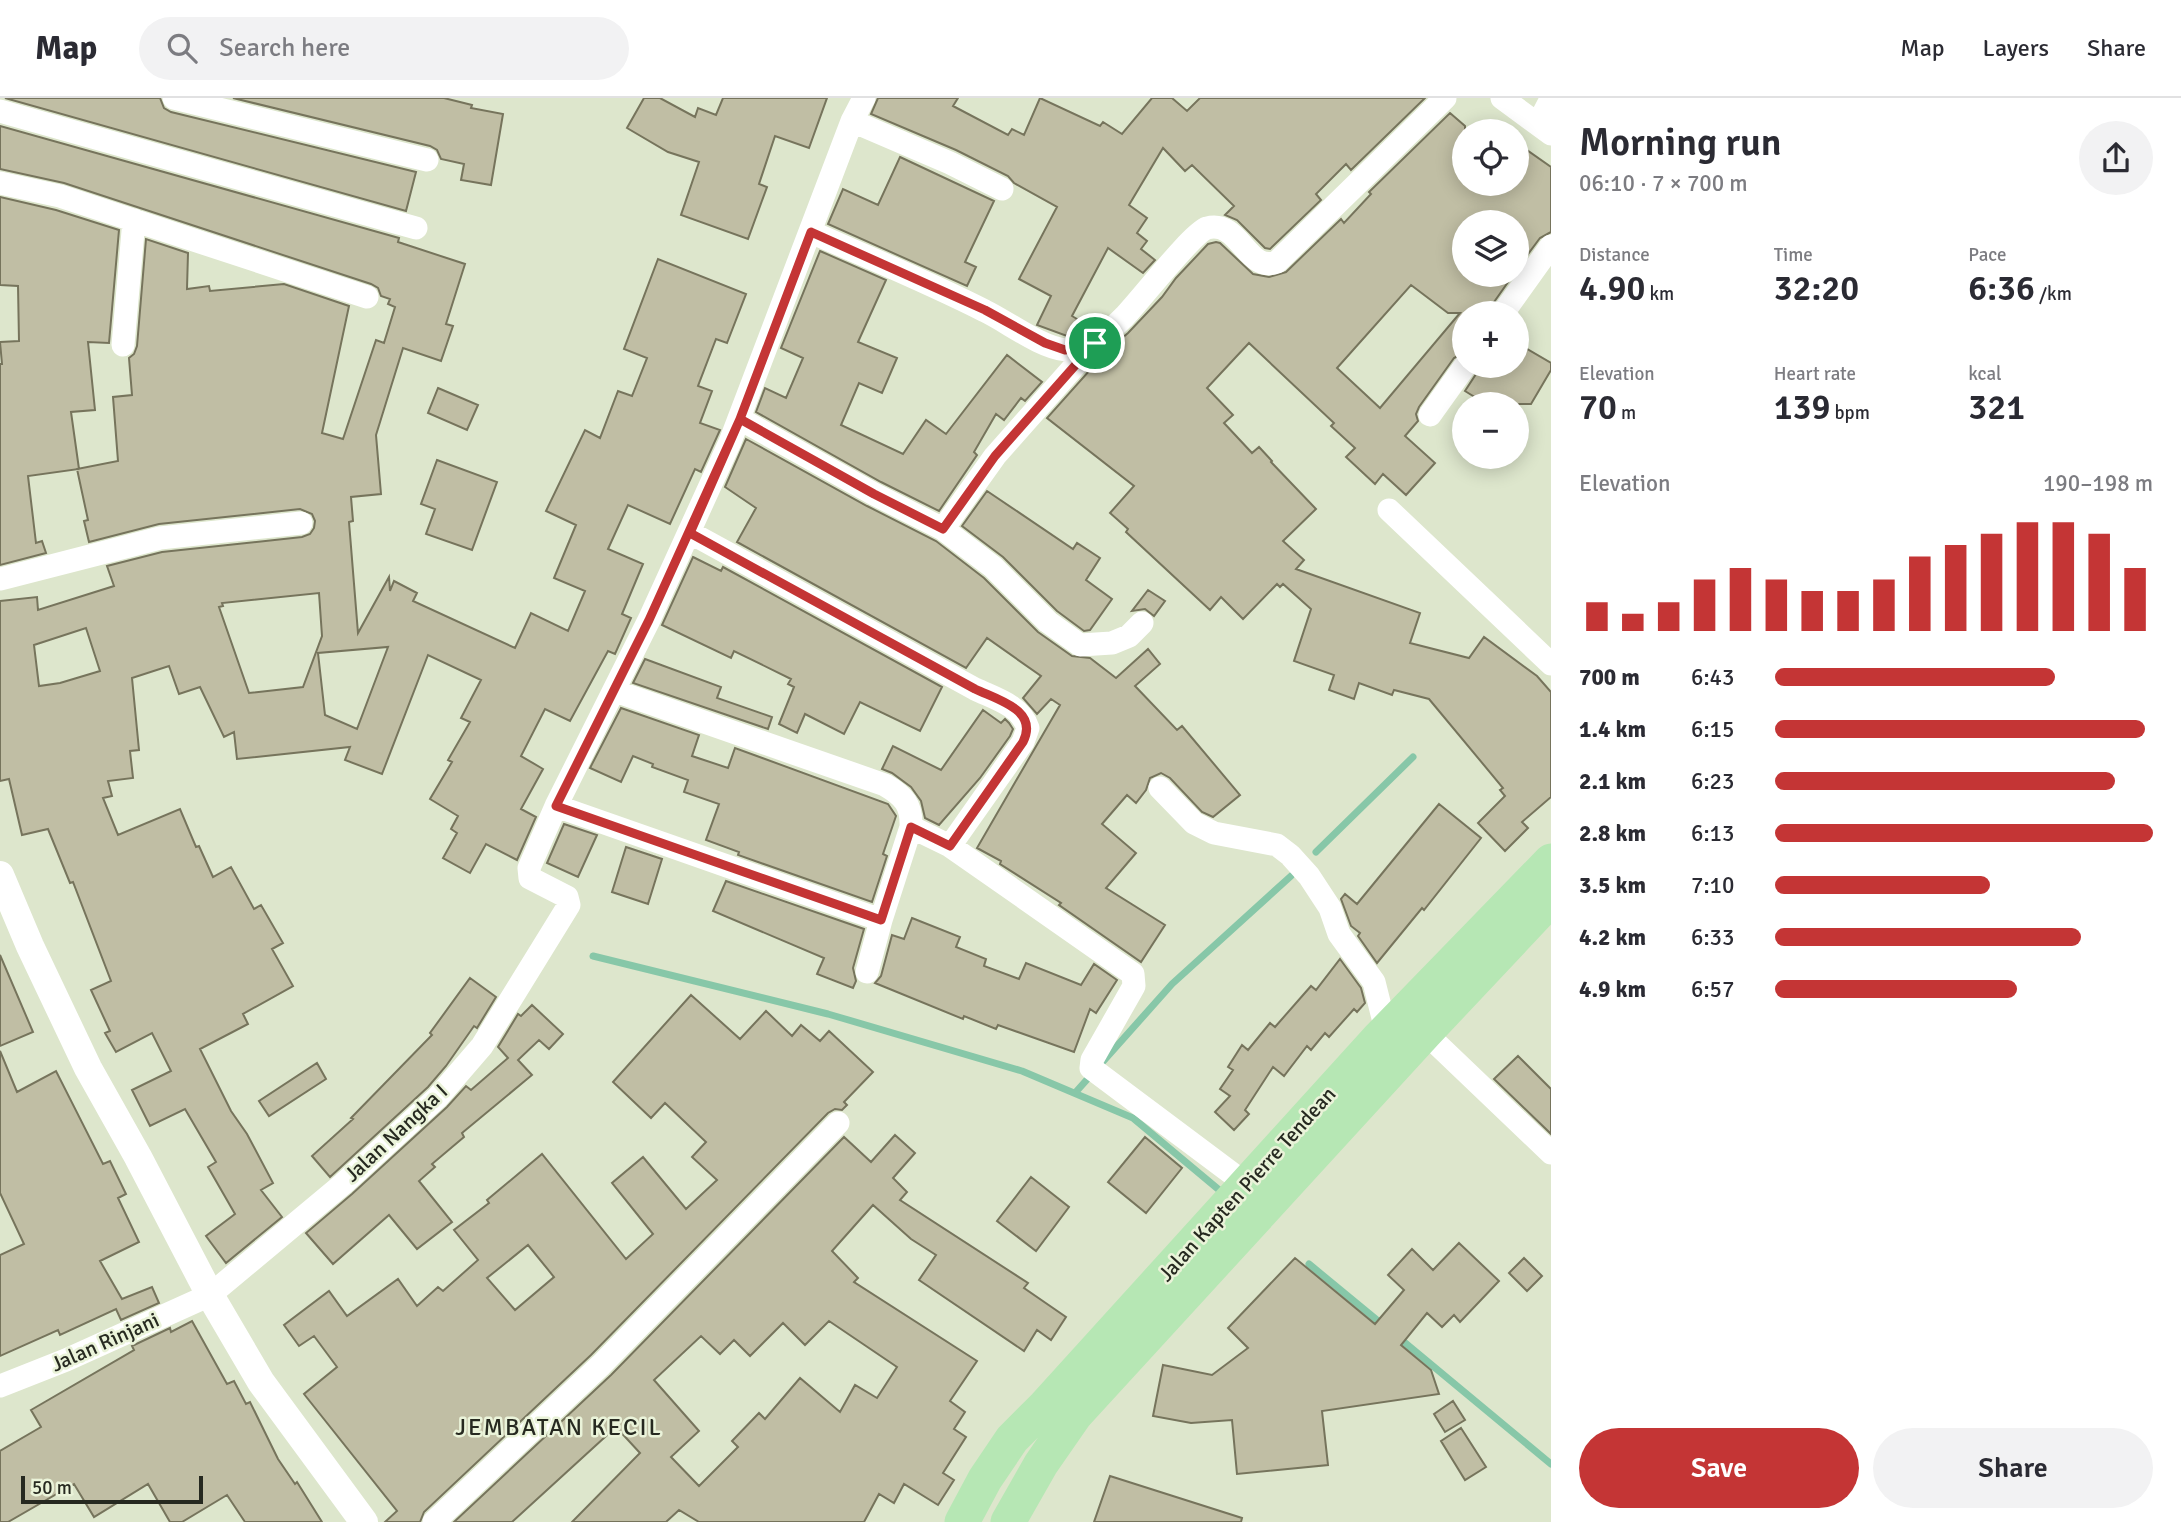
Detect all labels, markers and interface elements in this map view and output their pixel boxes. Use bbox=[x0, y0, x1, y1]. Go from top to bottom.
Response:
search box bbox=[139, 17, 629, 80]
text: Map bbox=[35, 28, 97, 69]
icon: search bbox=[163, 29, 201, 67]
text: Search here bbox=[219, 32, 350, 64]
text: Map bbox=[1900, 33, 1945, 63]
text: Layers bbox=[1983, 33, 2049, 63]
text: Share bbox=[2087, 33, 2146, 63]
map controls bbox=[1452, 119, 1529, 469]
button: locate bbox=[1452, 119, 1529, 196]
text: Morning run bbox=[1579, 119, 1782, 166]
button: share bbox=[2079, 121, 2153, 195]
text: 06:10 · 7 × 700 m bbox=[1579, 169, 1748, 198]
button: layers bbox=[1452, 210, 1529, 287]
text: Distance bbox=[1579, 243, 1650, 267]
text: Time bbox=[1774, 243, 1813, 267]
text: Pace bbox=[1968, 243, 2007, 267]
text: 4.90 bbox=[1579, 267, 1645, 310]
text: 32:20 bbox=[1774, 267, 1859, 310]
text: 6:36 bbox=[1968, 267, 2035, 310]
text: km bbox=[1645, 282, 1674, 306]
text: /km bbox=[2035, 282, 2072, 306]
button: + bbox=[1452, 301, 1529, 378]
pin bbox=[1065, 313, 1125, 373]
icon: arrive bbox=[1076, 324, 1114, 362]
text: Elevation bbox=[1579, 362, 1655, 386]
text: Heart rate bbox=[1774, 362, 1856, 386]
text: kcal bbox=[1968, 362, 2002, 386]
text: 70 bbox=[1579, 386, 1617, 429]
text: 139 bbox=[1774, 386, 1830, 429]
text: 321 bbox=[1968, 386, 2025, 429]
button: − bbox=[1452, 392, 1529, 469]
text: m bbox=[1617, 401, 1636, 425]
text: bpm bbox=[1830, 401, 1870, 425]
text: Elevation bbox=[1579, 469, 1671, 498]
text: 190–198 m bbox=[2043, 469, 2153, 498]
text: 700 m bbox=[1579, 663, 1640, 692]
text: 6:43 bbox=[1691, 663, 1734, 692]
text: 1.4 km bbox=[1579, 715, 1646, 744]
text: 6:15 bbox=[1691, 715, 1734, 744]
text: 2.1 km bbox=[1579, 767, 1646, 796]
text: 6:23 bbox=[1691, 767, 1734, 796]
text: 2.8 km bbox=[1579, 819, 1646, 848]
text: 6:13 bbox=[1691, 819, 1734, 848]
text: 3.5 km bbox=[1579, 871, 1646, 900]
text: 7:10 bbox=[1691, 871, 1734, 900]
text: 4.2 km bbox=[1579, 923, 1646, 952]
text: 6:33 bbox=[1691, 923, 1734, 952]
text: 4.9 km bbox=[1579, 975, 1646, 1004]
text: 6:57 bbox=[1691, 975, 1734, 1004]
street label: Jalan Nangka I bbox=[339, 1079, 453, 1187]
street label: Jalan Kapten Pierre Tendean bbox=[1153, 1081, 1341, 1287]
street label: Jalan Rinjani bbox=[47, 1307, 163, 1377]
district label: JEMBATAN KECIL bbox=[455, 1412, 663, 1442]
button: Save bbox=[1579, 1428, 1859, 1508]
button: Share bbox=[1873, 1428, 2153, 1508]
scale bar bbox=[21, 1473, 203, 1505]
text: 50 m bbox=[32, 1476, 72, 1500]

